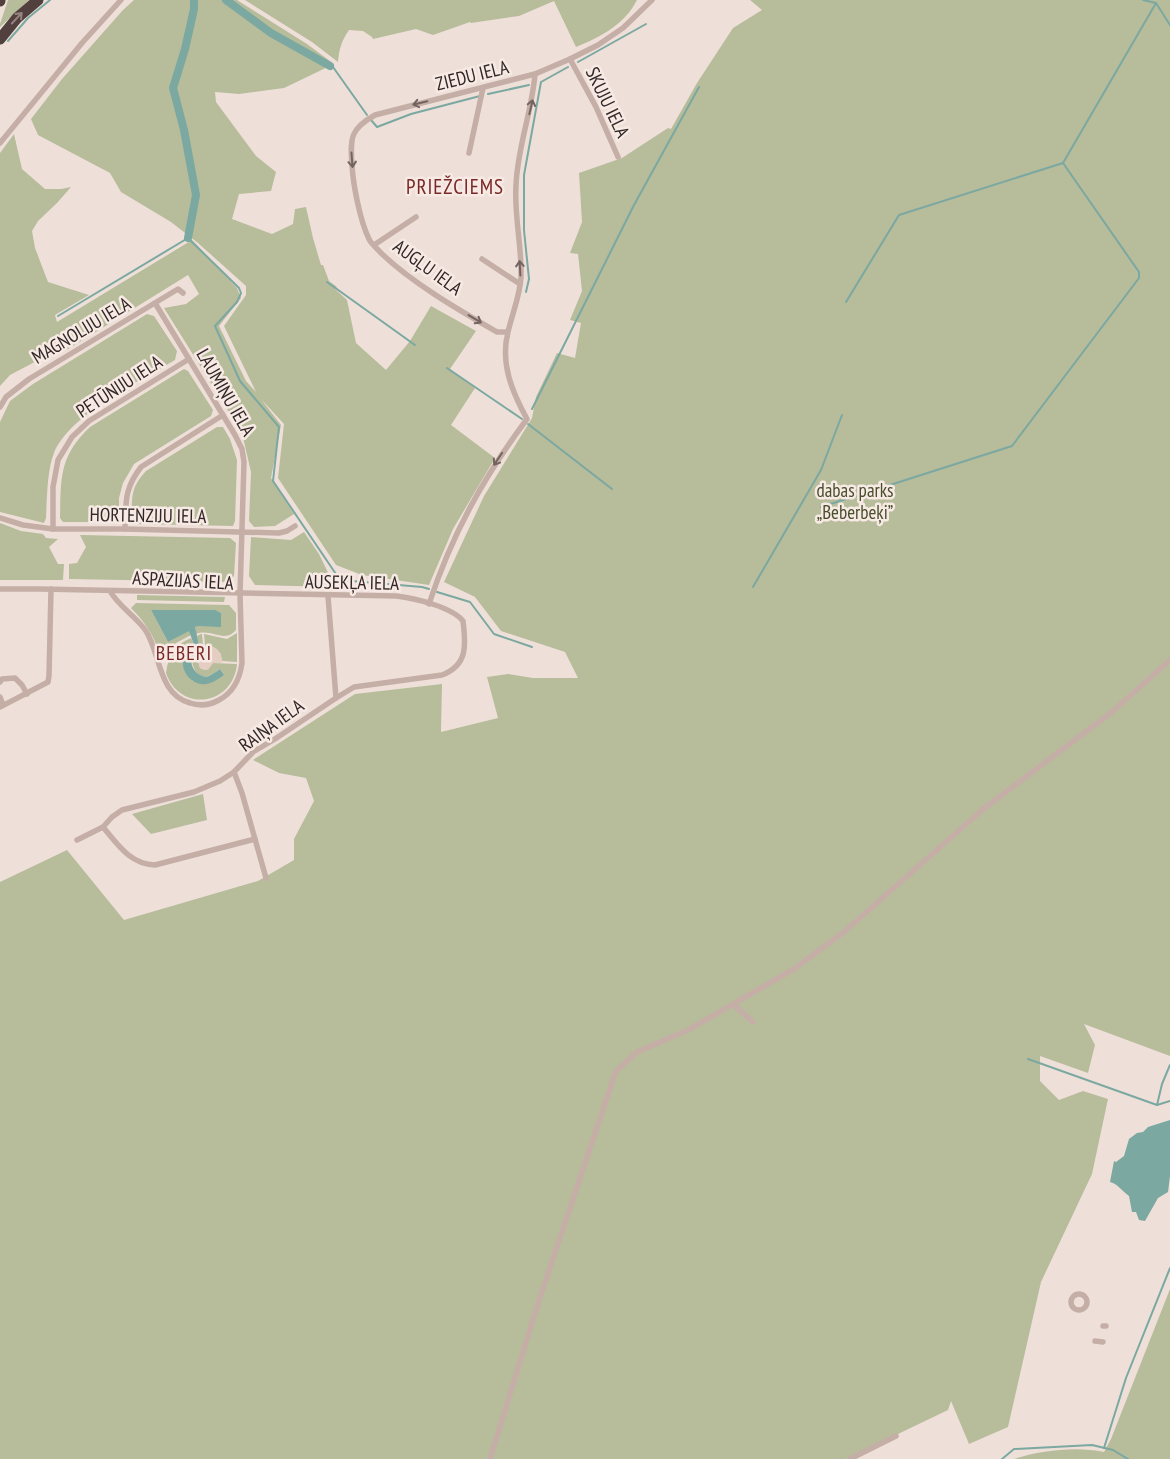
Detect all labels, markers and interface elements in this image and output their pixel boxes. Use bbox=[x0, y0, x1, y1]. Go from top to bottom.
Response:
one-way arrow bbox=[11, 12, 23, 24]
street label: ZIEDU IELA bbox=[433, 54, 511, 96]
street label: SKUJU IELA bbox=[581, 63, 635, 141]
one-way arrow bbox=[413, 99, 429, 108]
one-way arrow bbox=[527, 100, 536, 116]
one-way arrow bbox=[347, 152, 356, 168]
district label: PRIEŽCIEMS bbox=[406, 173, 504, 200]
street label: AUGĻU IELA bbox=[389, 234, 467, 300]
one-way arrow bbox=[516, 260, 525, 276]
street label: MAGNOLIJU IELA bbox=[27, 291, 135, 369]
one-way arrow bbox=[467, 314, 481, 324]
street label: LAUMIŅU IELA bbox=[191, 344, 261, 440]
street label: PETŪNIJU IELA bbox=[71, 349, 167, 423]
one-way arrow bbox=[493, 451, 503, 465]
park label: dabas parks „Beberbeķi” bbox=[817, 478, 894, 524]
street label: HORTENZIJU IELA bbox=[90, 502, 206, 528]
street label: ASPAZIJAS IELA bbox=[132, 565, 234, 595]
street label: AUSEKĻA IELA bbox=[305, 569, 399, 595]
district label: BEBERI bbox=[156, 640, 212, 666]
street label: RAIŅA IELA bbox=[234, 693, 308, 757]

